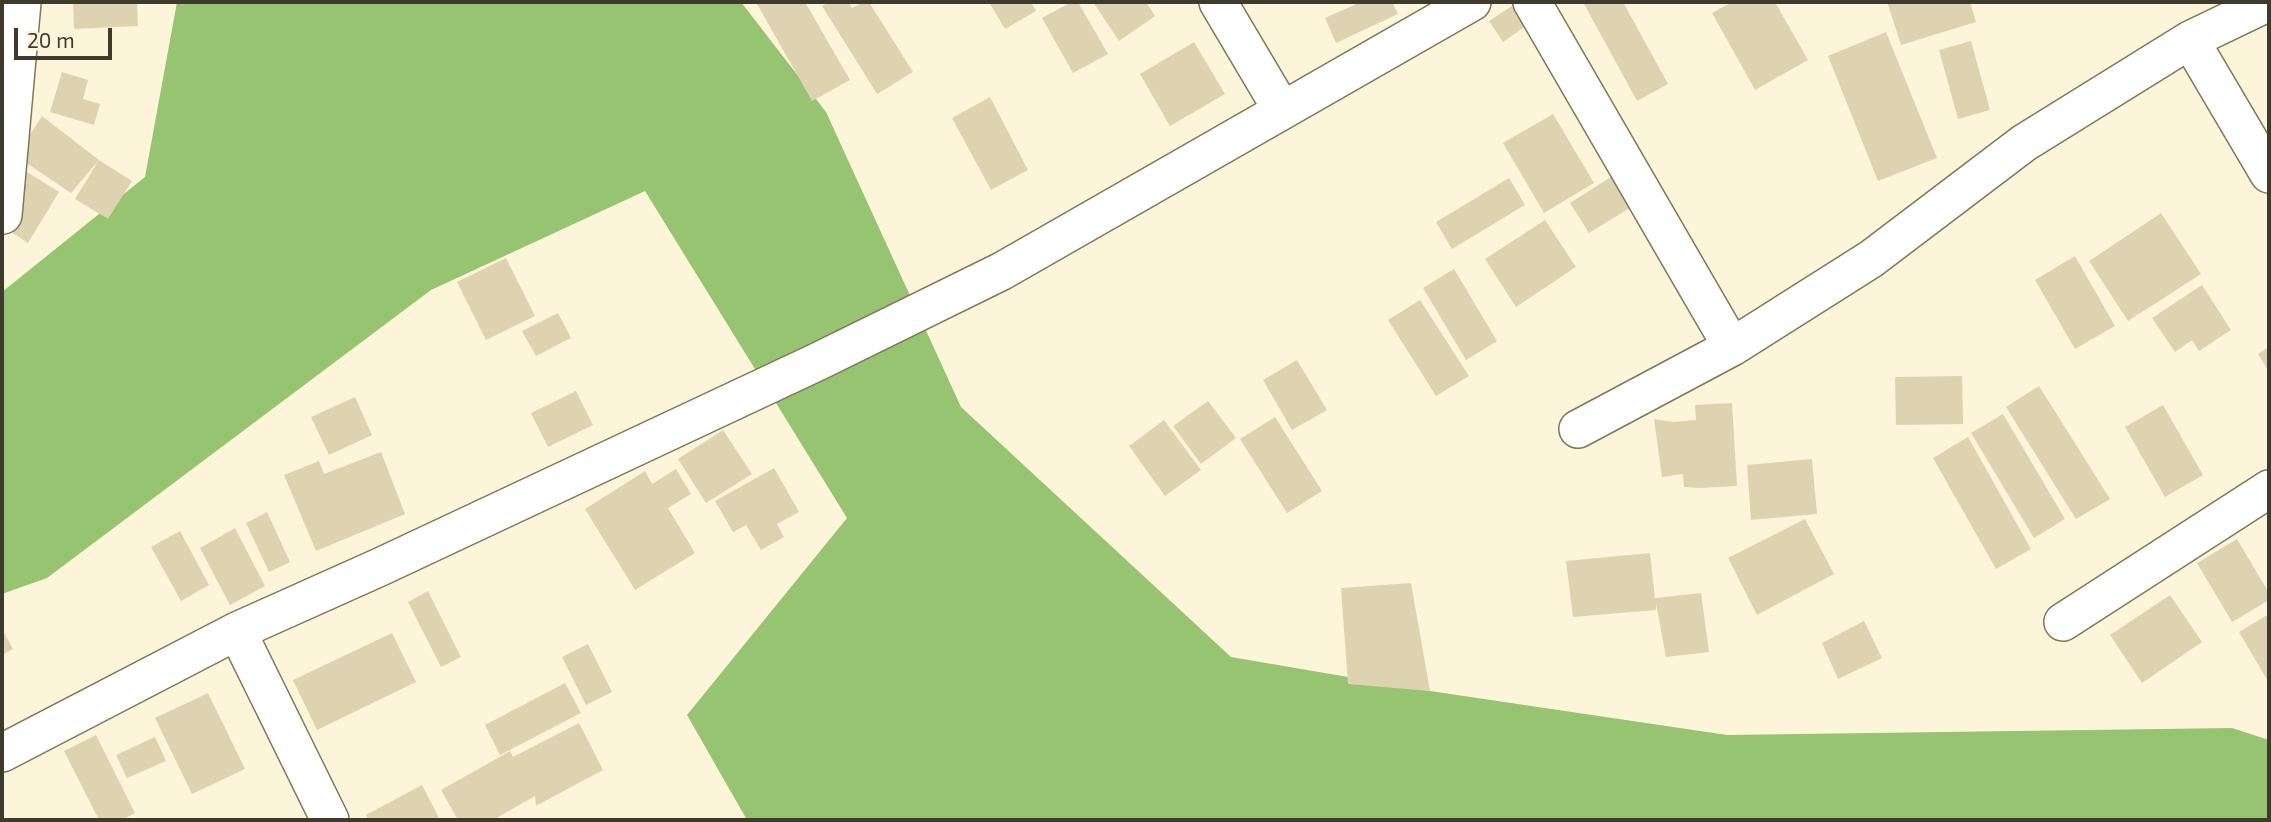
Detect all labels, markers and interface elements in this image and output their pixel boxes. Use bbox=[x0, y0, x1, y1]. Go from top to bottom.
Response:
scale bar bbox=[18, 14, 116, 58]
text: 20 m bbox=[27, 27, 75, 52]

